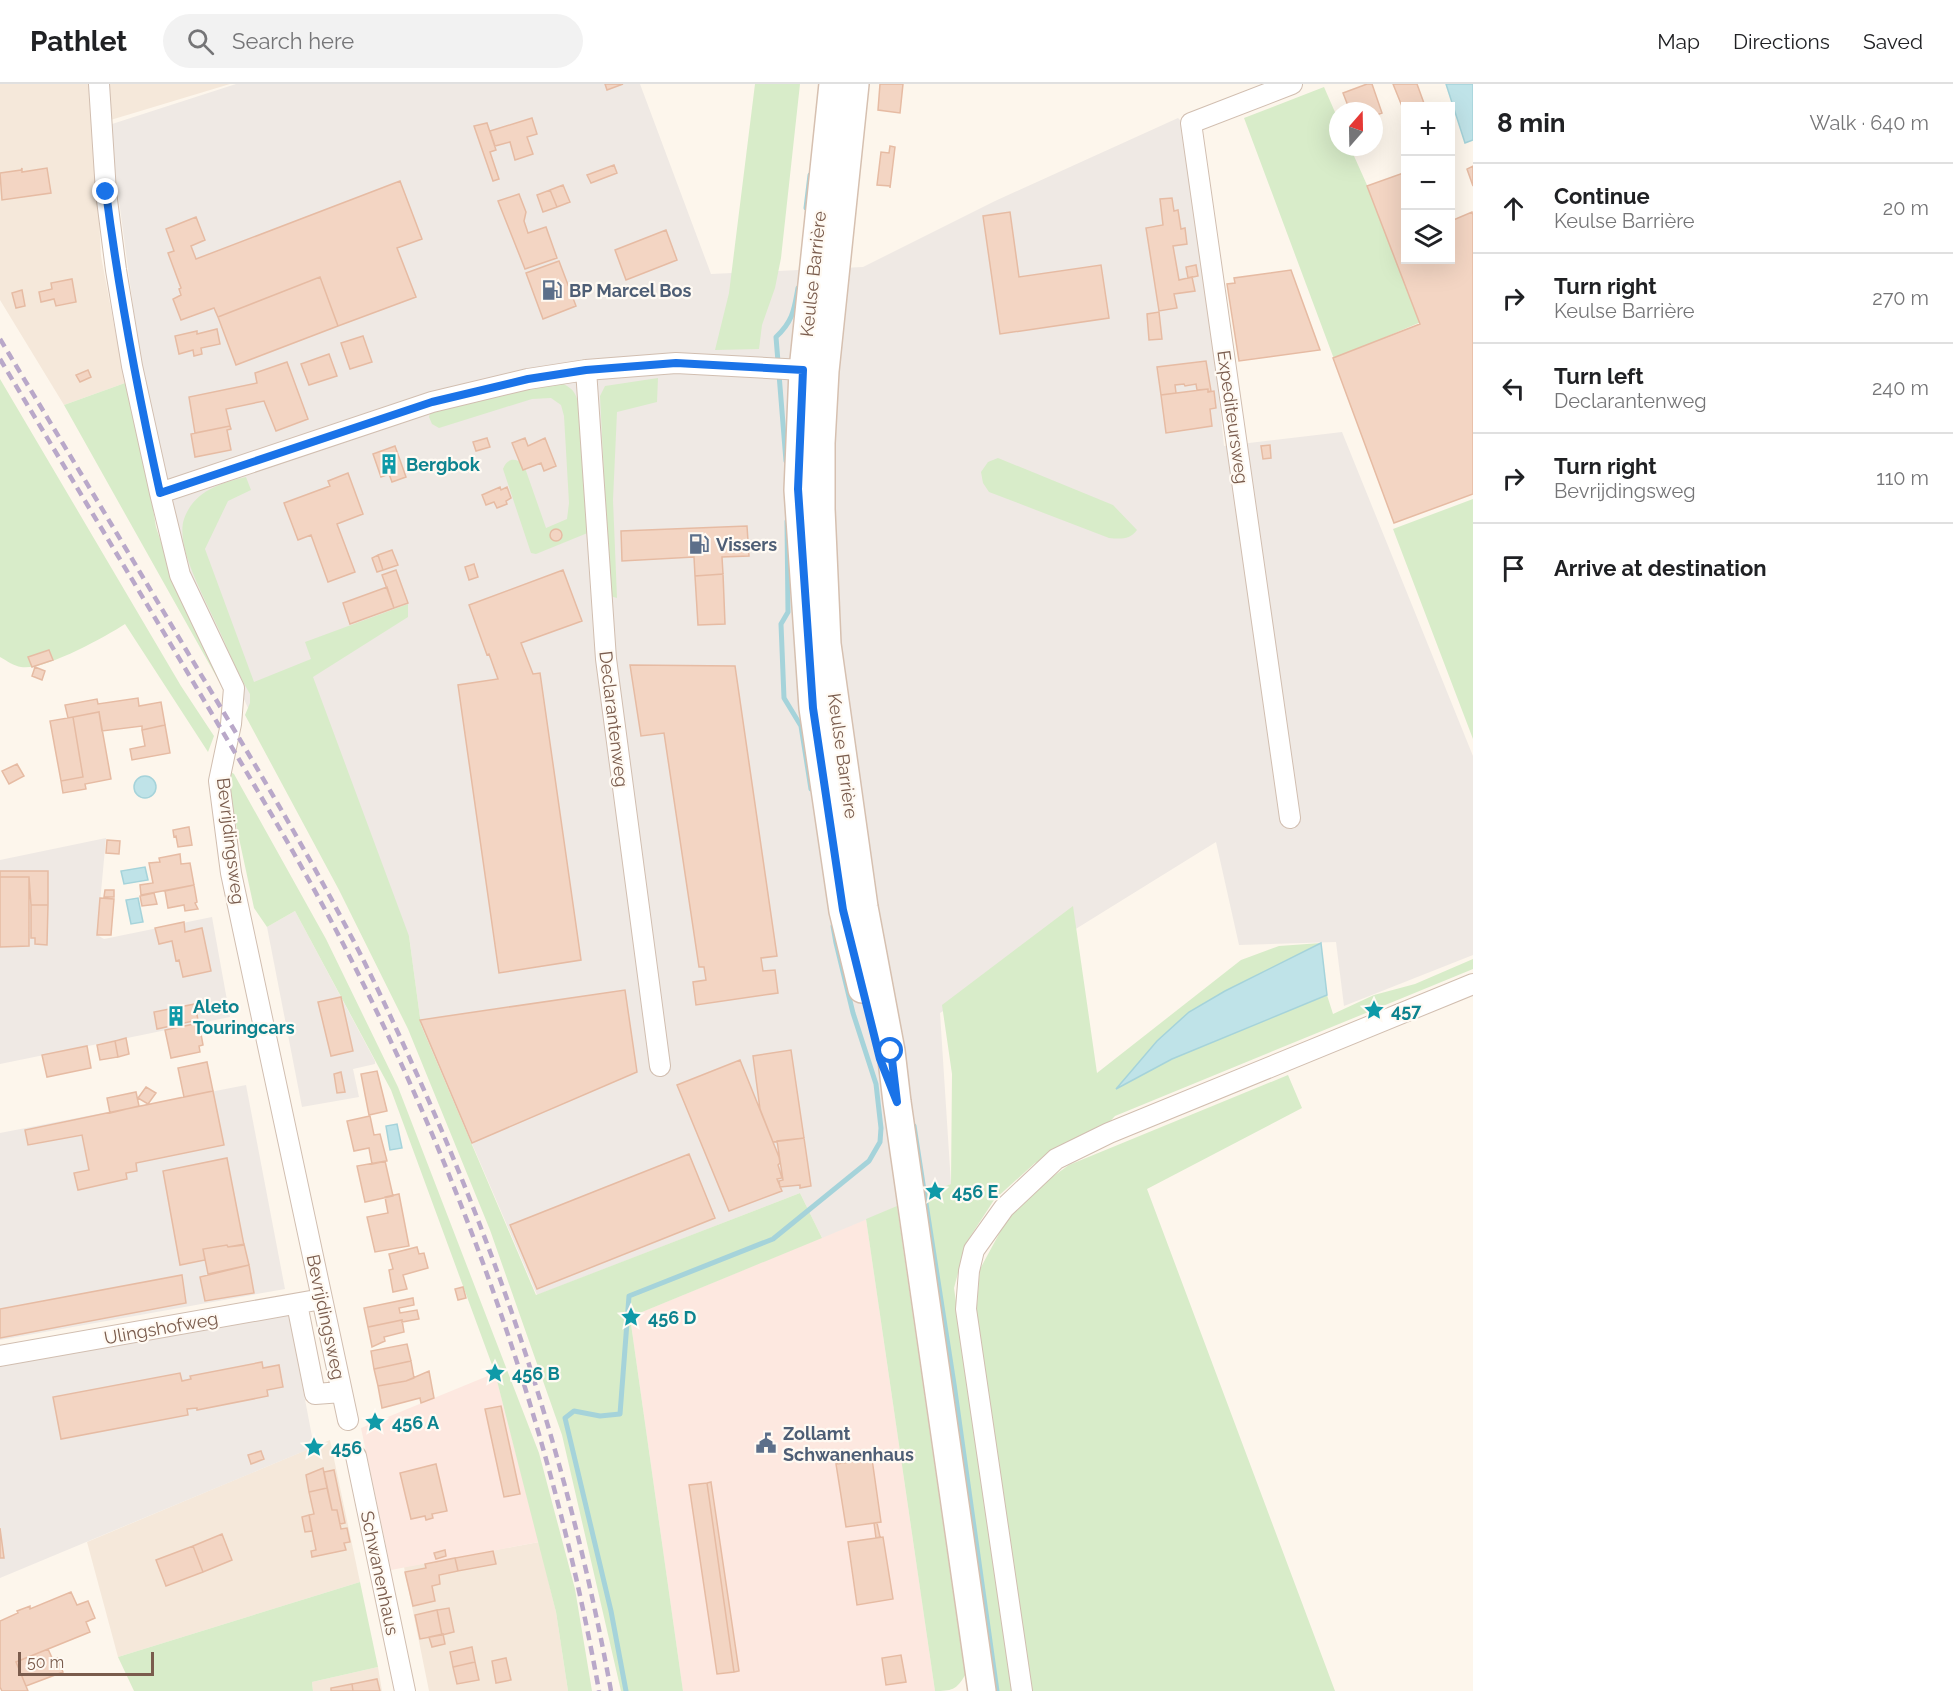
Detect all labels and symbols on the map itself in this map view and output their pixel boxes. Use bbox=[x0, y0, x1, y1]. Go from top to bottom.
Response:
north arrow bbox=[1329, 102, 1383, 156]
route end bbox=[92, 178, 118, 204]
street label: Keulse Barrière bbox=[796, 210, 830, 338]
fuel station icon: BP Marcel Bos bbox=[540, 278, 564, 302]
place label: BP Marcel Bos bbox=[569, 280, 691, 301]
street label: Expediteursweg bbox=[1213, 349, 1253, 485]
building icon: Bergbok bbox=[377, 452, 401, 476]
place label: Bergbok bbox=[406, 454, 481, 475]
fuel station icon: Vissers bbox=[687, 532, 711, 556]
place label: Vissers bbox=[716, 534, 777, 555]
street label: Declarantenweg bbox=[595, 650, 633, 788]
street label: Keulse Barrière bbox=[824, 692, 862, 821]
street label: Bevrijdingsweg bbox=[213, 776, 249, 906]
place label: Aleto Touringcars bbox=[193, 996, 295, 1038]
place icon: 457 bbox=[1362, 998, 1386, 1022]
place label: 457 bbox=[1391, 1000, 1422, 1021]
building icon: Aleto Touringcars bbox=[164, 1004, 188, 1028]
route start bbox=[877, 1037, 903, 1063]
place icon: 456 E bbox=[923, 1179, 947, 1203]
place label: 456 E bbox=[952, 1181, 998, 1202]
street label: Bevrijdingsweg bbox=[302, 1252, 350, 1382]
place icon: 456 D bbox=[619, 1305, 643, 1329]
place label: 456 D bbox=[648, 1307, 696, 1328]
street label: Ulingshofweg bbox=[102, 1308, 220, 1348]
place icon: 456 B bbox=[483, 1361, 507, 1385]
place label: 456 B bbox=[512, 1363, 560, 1384]
place icon: 456 A bbox=[363, 1410, 387, 1434]
place label: 456 A bbox=[392, 1412, 440, 1433]
place label: Zollamt Schwanenhaus bbox=[783, 1423, 914, 1465]
public building icon: Zollamt Schwanenhaus bbox=[754, 1431, 778, 1455]
place icon: 456 bbox=[302, 1435, 326, 1459]
place label: 456 bbox=[331, 1437, 362, 1458]
street label: Schwanenhaus bbox=[357, 1509, 403, 1637]
scale bar bbox=[18, 1649, 154, 1676]

